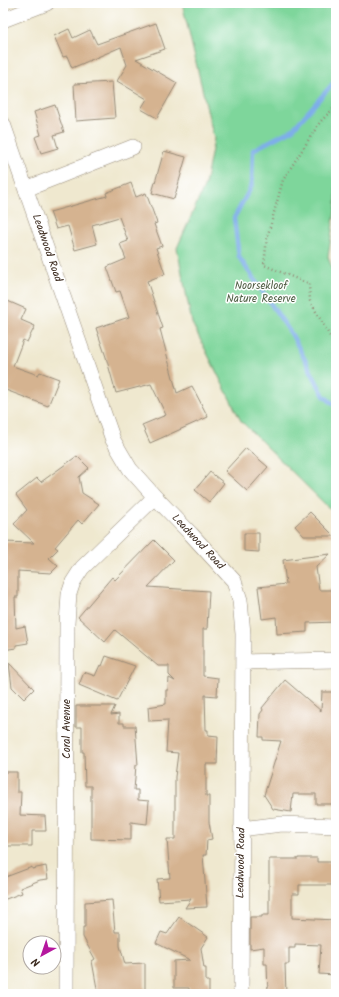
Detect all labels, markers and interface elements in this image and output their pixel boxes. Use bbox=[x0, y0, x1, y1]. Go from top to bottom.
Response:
street label: Leadwood Road bbox=[27, 212, 67, 285]
park label: Noorsekloof Nature Reserve bbox=[226, 277, 296, 308]
street label: Leadwood Road bbox=[167, 510, 229, 574]
street label: Coral Avenue bbox=[58, 699, 76, 759]
street label: Leadwood Road bbox=[231, 827, 251, 899]
north arrow bbox=[22, 935, 62, 975]
text: N bbox=[28, 953, 45, 971]

